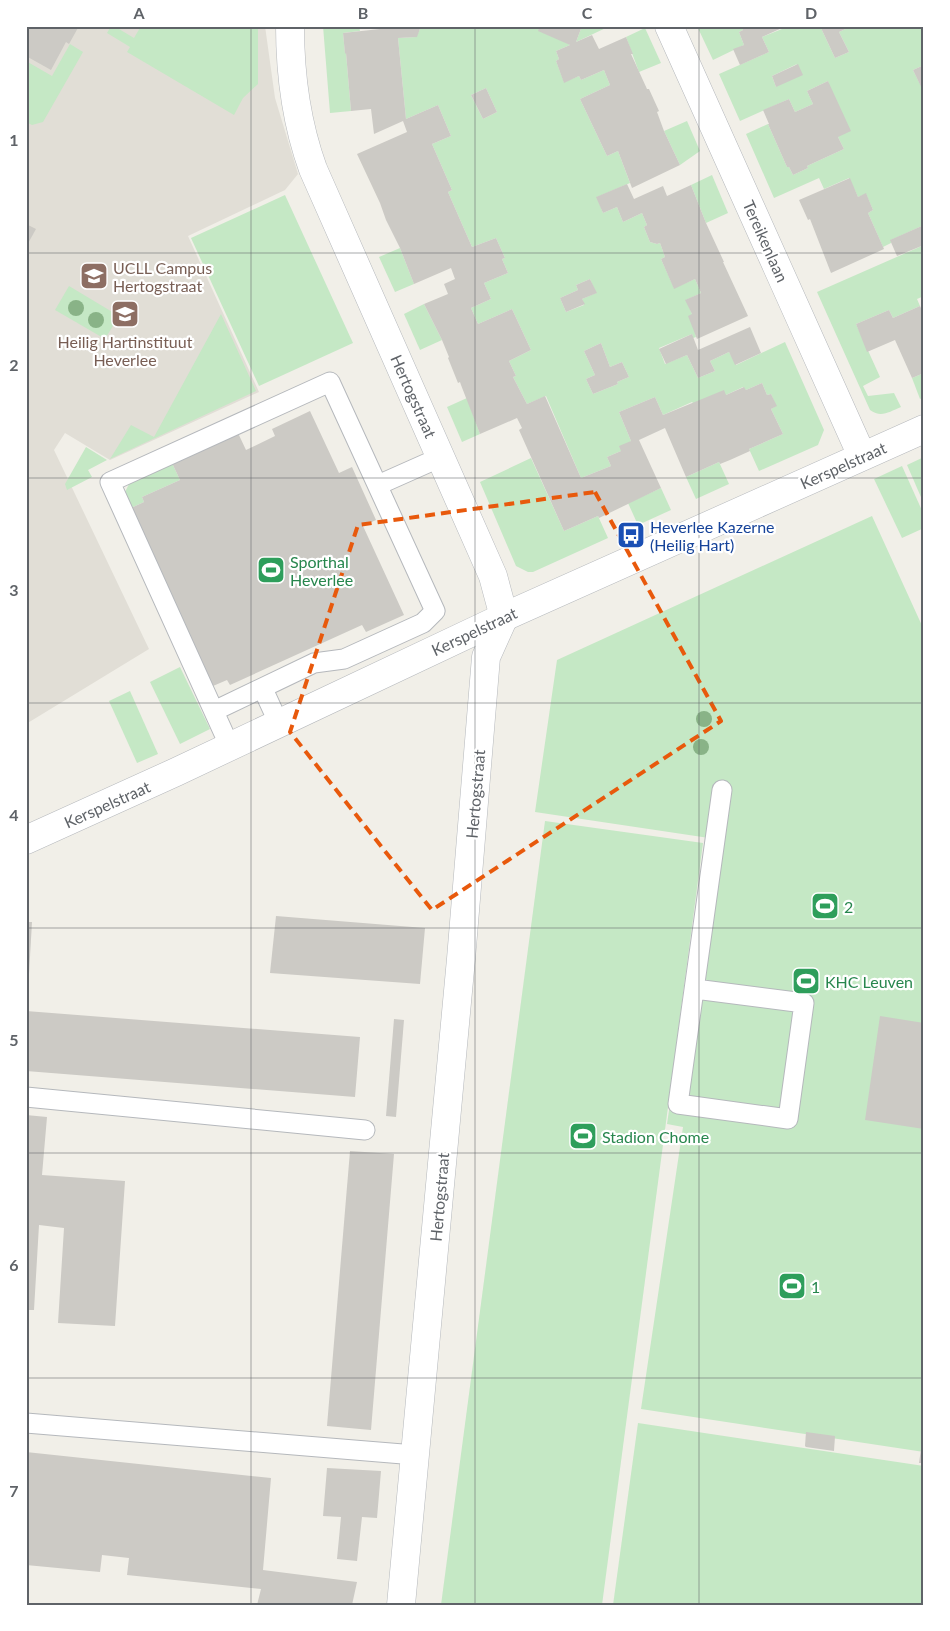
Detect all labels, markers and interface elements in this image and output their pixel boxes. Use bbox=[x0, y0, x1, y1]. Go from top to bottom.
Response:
text: A bbox=[132, 3, 145, 22]
text: B bbox=[358, 3, 368, 22]
text: C bbox=[582, 3, 593, 22]
text: D bbox=[805, 3, 817, 22]
text: 1 bbox=[9, 130, 19, 149]
street label: Tereikenlaan bbox=[740, 197, 792, 285]
place label: UCLL Campus Hertogstraat bbox=[113, 258, 212, 295]
school or university icon: UCLL Campus Hertogstraat bbox=[79, 261, 109, 291]
school or university icon: Heilig Hartinstituut Heverlee bbox=[110, 299, 140, 329]
place label: Heilig Hartinstituut Heverlee bbox=[58, 332, 193, 369]
street label: Hertogstraat bbox=[387, 351, 441, 441]
text: 2 bbox=[9, 355, 19, 374]
street label: Kerspelstraat bbox=[797, 437, 889, 492]
place label: Heverlee Kazerne (Heilig Hart) bbox=[650, 517, 775, 554]
bus stop icon: Heverlee Kazerne (Heilig Hart) bbox=[616, 520, 646, 550]
place label: Sporthal Heverlee bbox=[290, 552, 353, 589]
sports icon: Sporthal Heverlee bbox=[256, 555, 286, 585]
text: 3 bbox=[9, 580, 19, 599]
street label: Kerspelstraat bbox=[428, 603, 520, 659]
street label: Hertogstraat bbox=[462, 748, 488, 839]
street label: Kerspelstraat bbox=[61, 776, 153, 831]
text: 4 bbox=[9, 805, 19, 824]
sports icon: 2 bbox=[810, 891, 840, 921]
place label: 2 bbox=[844, 897, 853, 916]
sports icon: KHC Leuven bbox=[791, 966, 821, 996]
place label: KHC Leuven bbox=[825, 972, 913, 991]
text: 5 bbox=[9, 1030, 19, 1049]
sports icon: Stadion Chome bbox=[568, 1121, 598, 1151]
place label: Stadion Chome bbox=[602, 1127, 709, 1146]
street label: Hertogstraat bbox=[426, 1151, 452, 1242]
text: 6 bbox=[9, 1255, 19, 1274]
sports icon: 1 bbox=[777, 1271, 807, 1301]
place label: 1 bbox=[811, 1277, 820, 1296]
text: 7 bbox=[9, 1481, 19, 1500]

